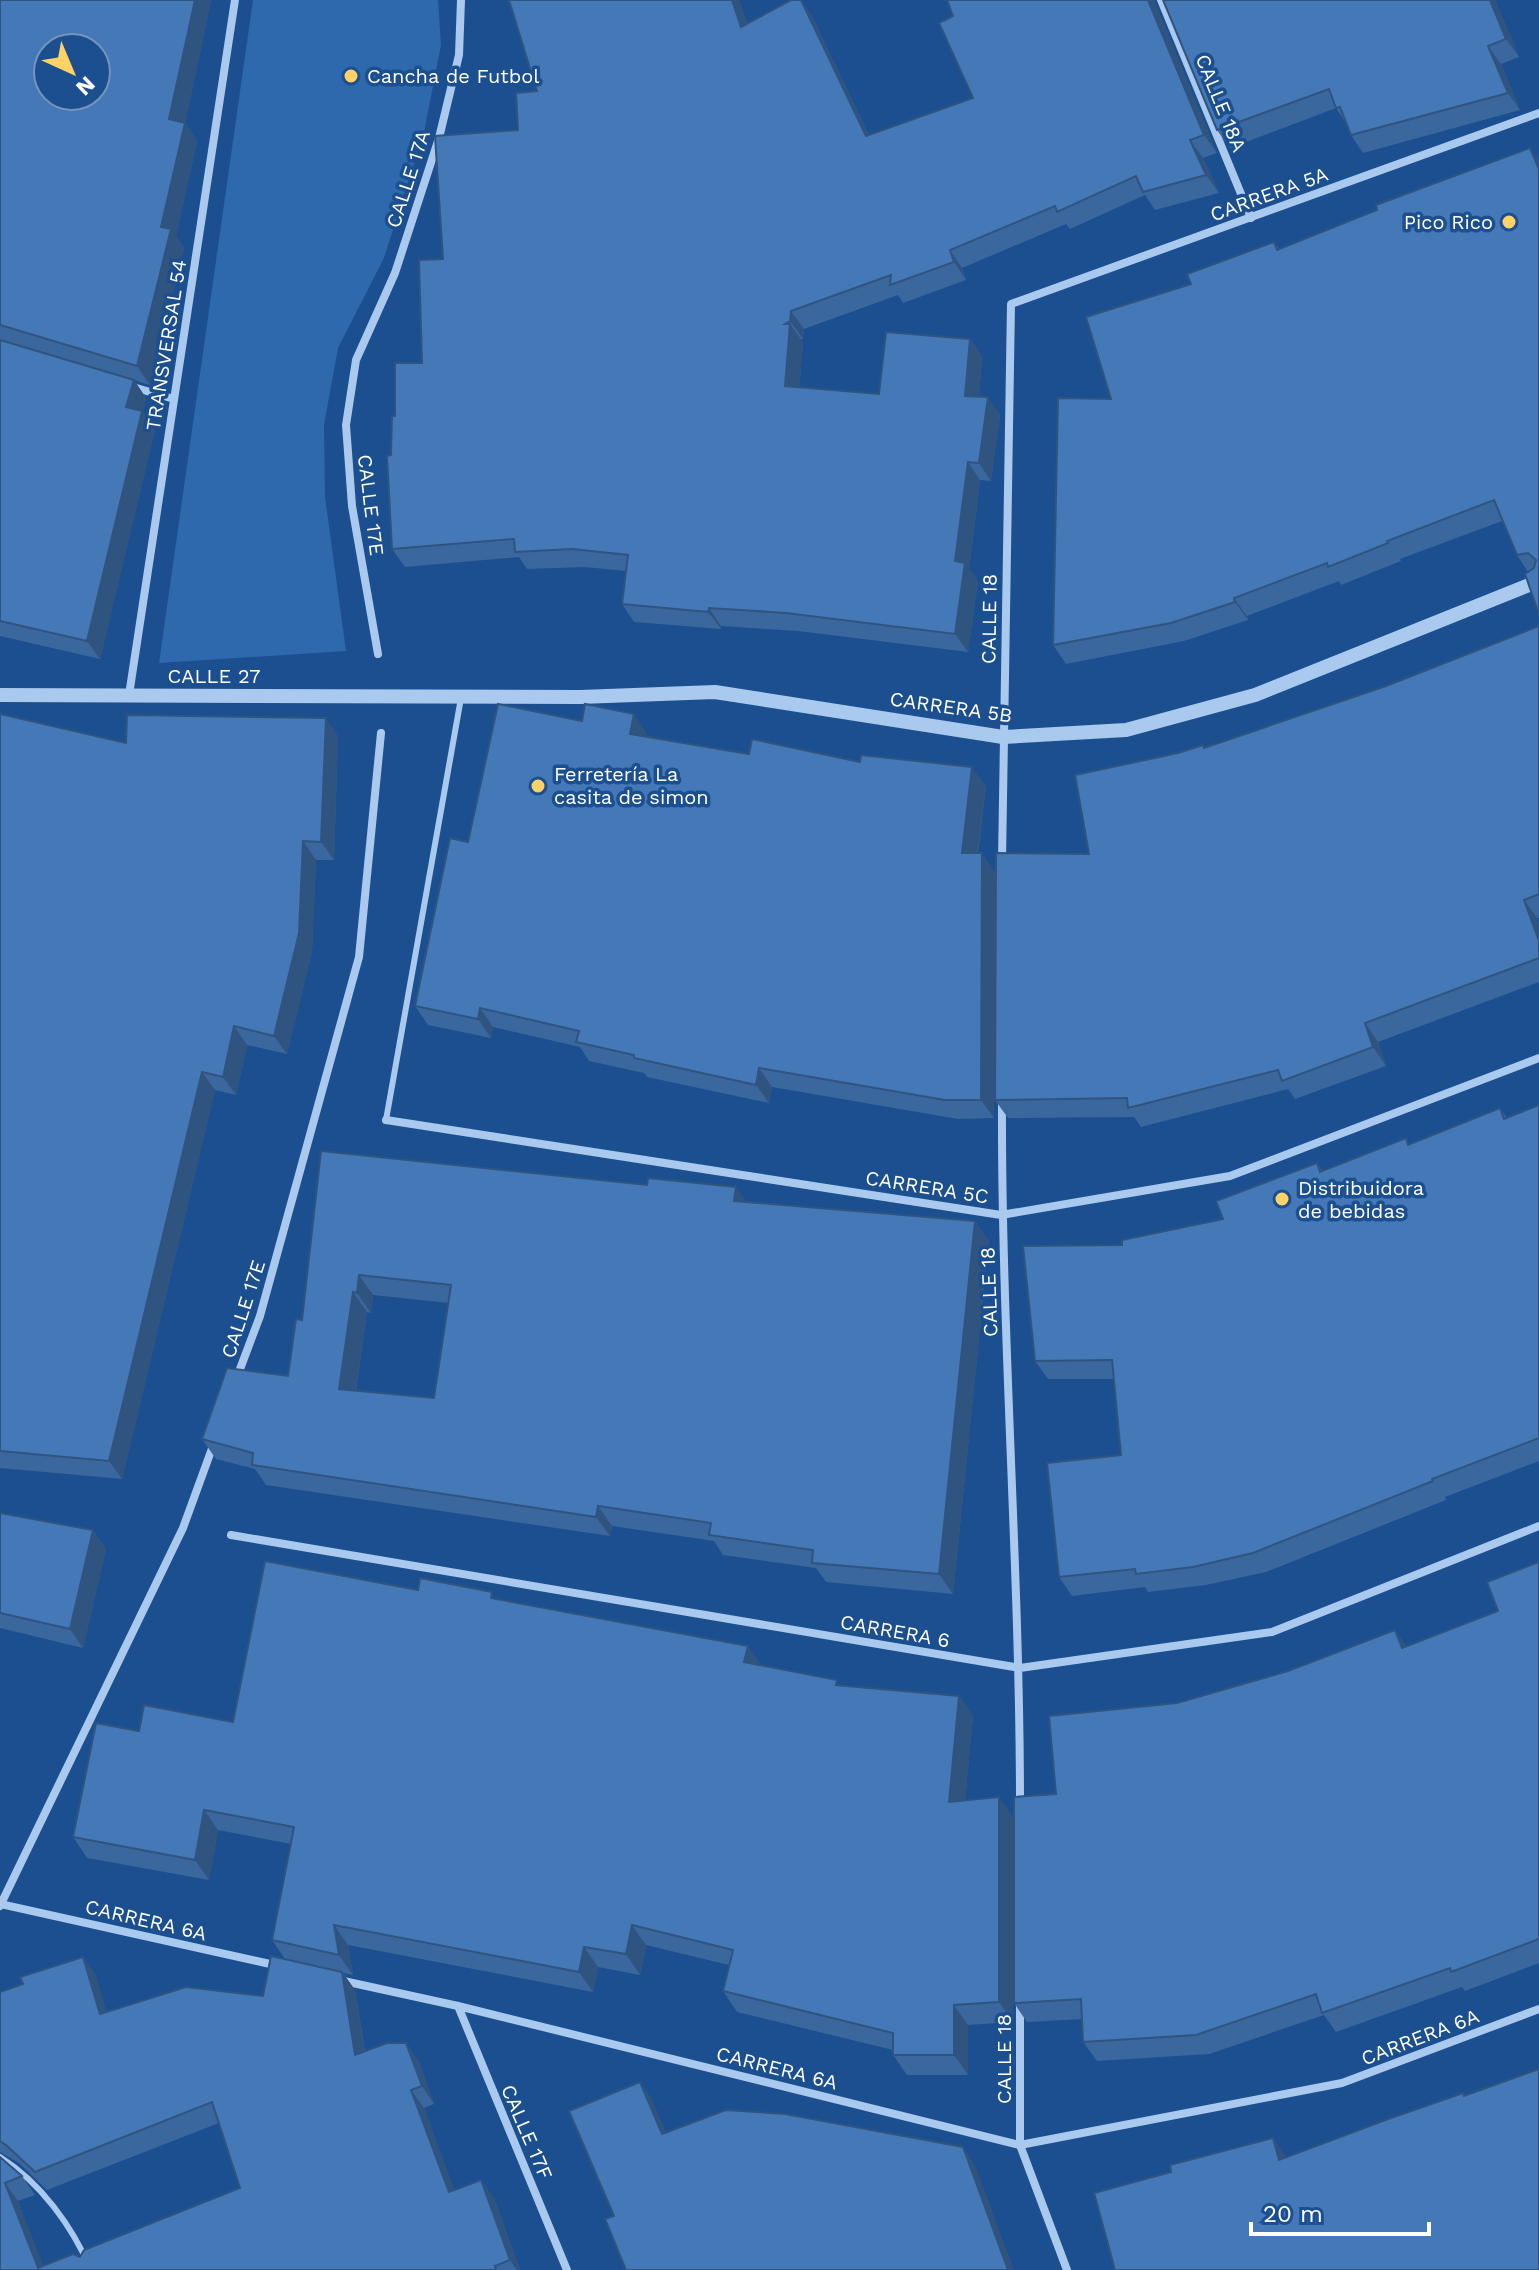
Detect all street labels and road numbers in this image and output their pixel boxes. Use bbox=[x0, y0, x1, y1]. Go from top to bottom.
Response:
street label: CALLE 18A bbox=[1191, 51, 1251, 155]
street label: CALLE 17A bbox=[381, 127, 435, 231]
street label: CARRERA 5A bbox=[1207, 162, 1331, 226]
street label: TRANSVERSAL 54 bbox=[141, 258, 191, 432]
street label: CALLE 17E bbox=[353, 453, 389, 557]
street label: CALLE 18 bbox=[976, 574, 1002, 664]
street label: CALLE 27 bbox=[168, 664, 260, 688]
street label: CARRERA 5B bbox=[888, 687, 1014, 727]
street label: CARRERA 5C bbox=[864, 1165, 990, 1209]
street label: CALLE 18 bbox=[975, 1247, 1003, 1337]
street label: CALLE 17E bbox=[216, 1257, 270, 1361]
street label: CARRERA 6 bbox=[838, 1610, 952, 1652]
street label: CARRERA 6A bbox=[83, 1894, 209, 1946]
street label: CARRERA 6A bbox=[1358, 2004, 1482, 2070]
street label: CALLE 18 bbox=[992, 2014, 1016, 2104]
street label: CARRERA 6A bbox=[714, 2041, 840, 2095]
street label: CALLE 17F bbox=[496, 2081, 558, 2183]

